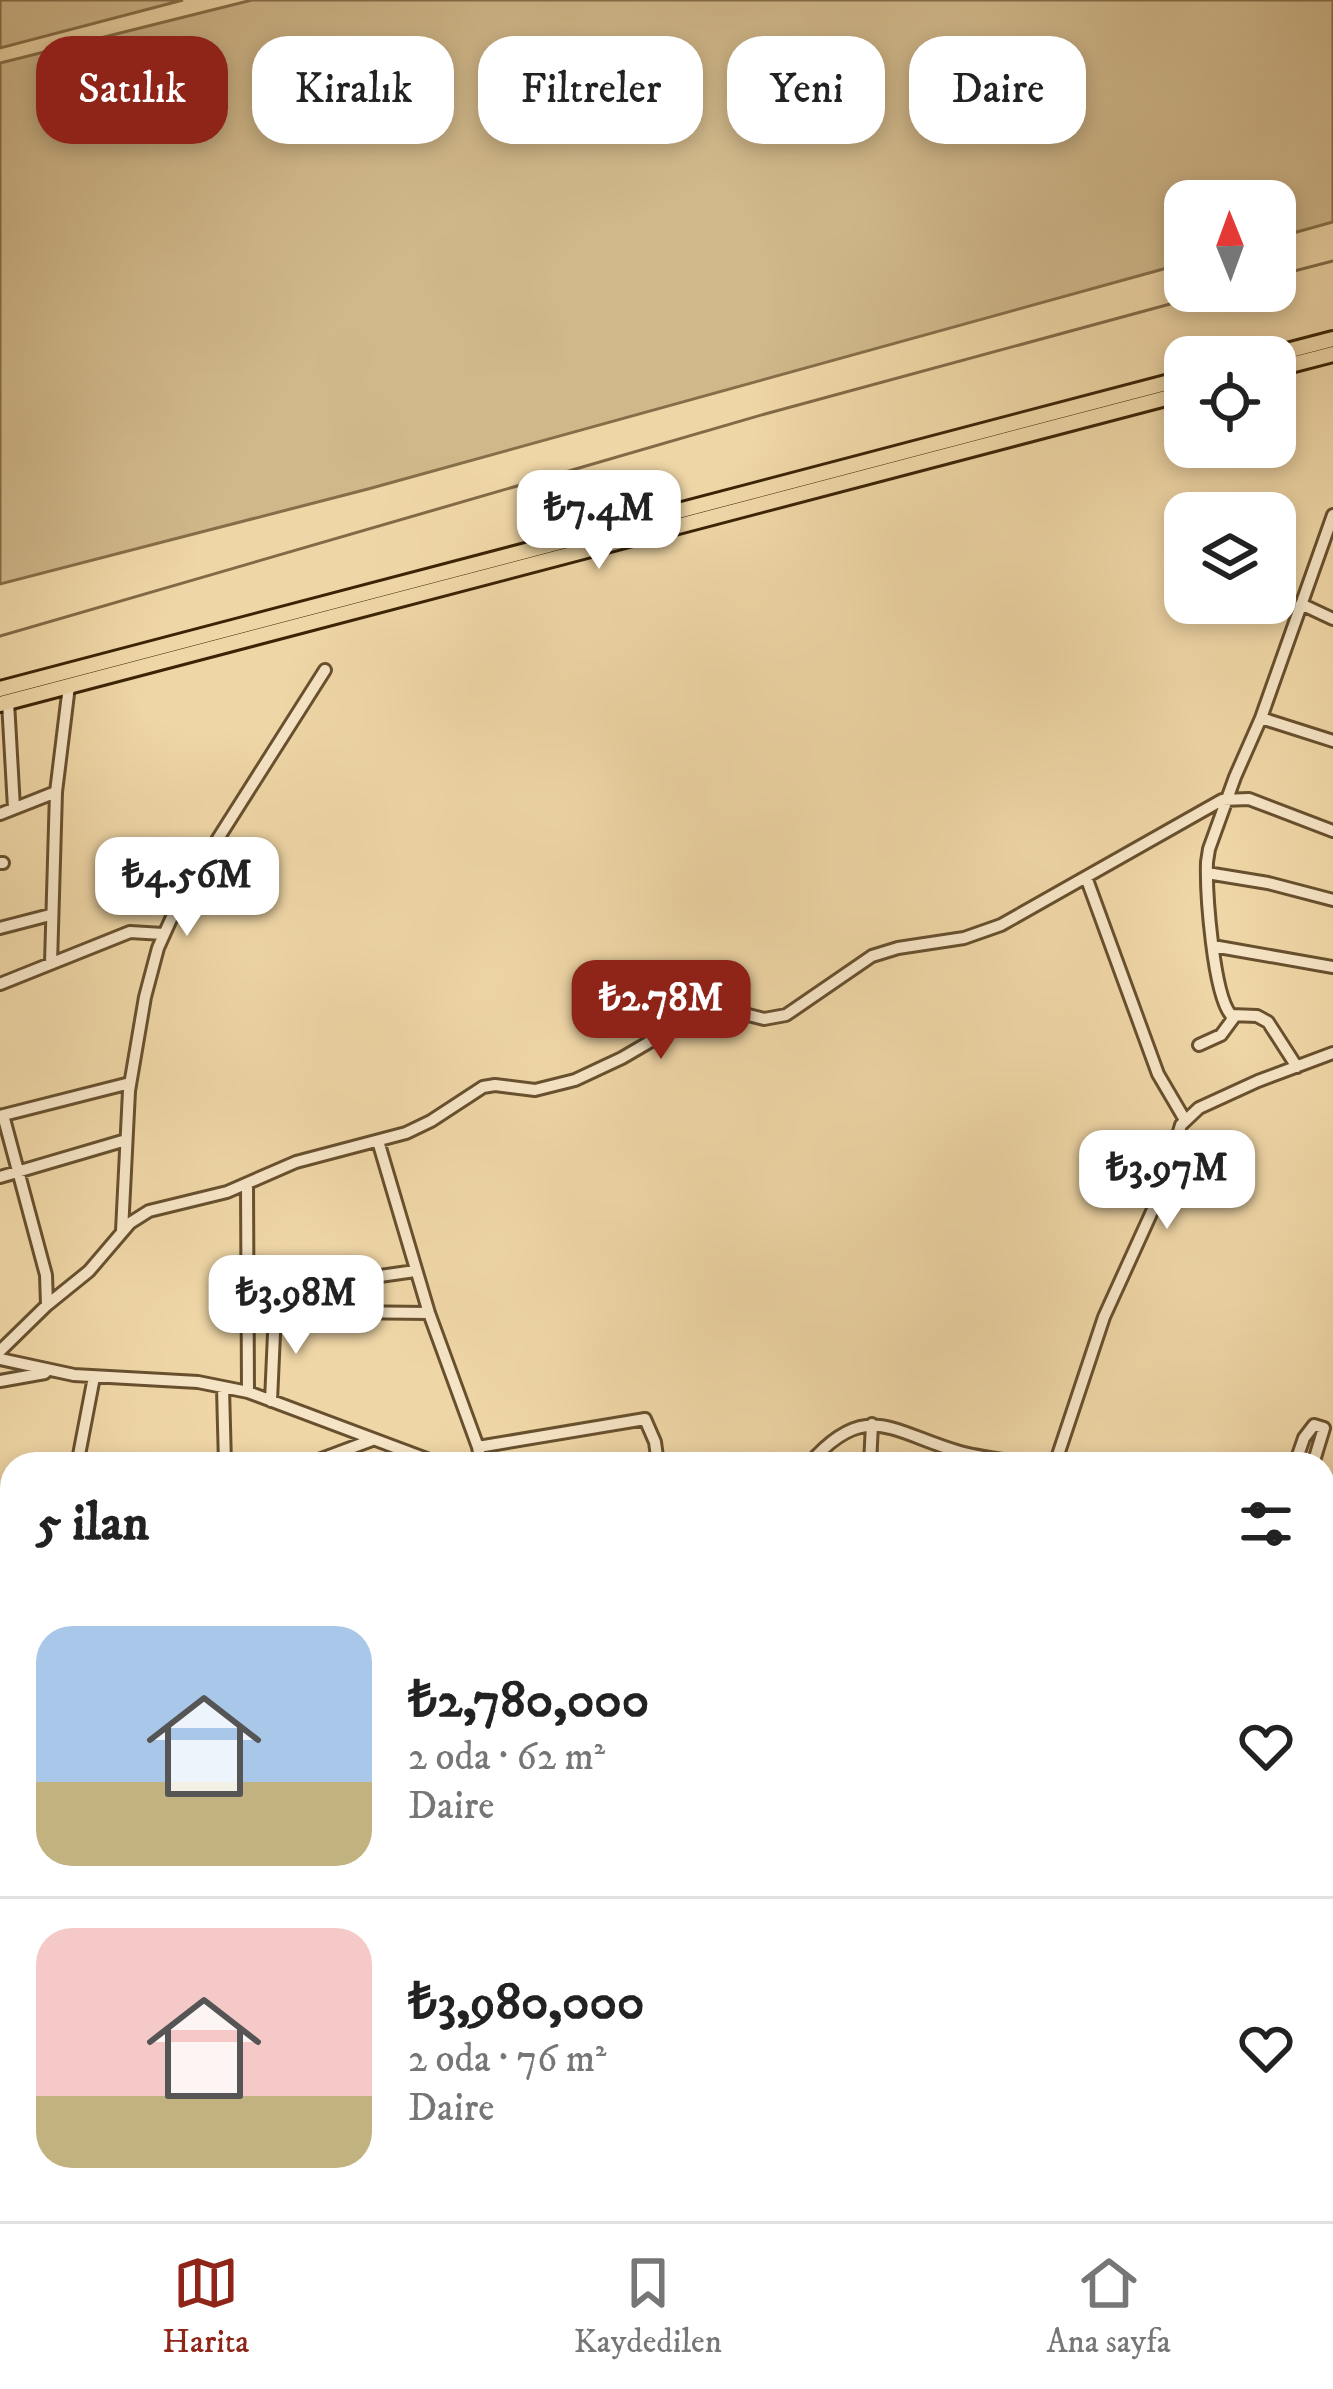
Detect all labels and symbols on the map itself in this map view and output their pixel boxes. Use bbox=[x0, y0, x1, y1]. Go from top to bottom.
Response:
north arrow bbox=[1164, 180, 1296, 312]
pin: ₺7.4M bbox=[515, 470, 683, 572]
pin: ₺4.56M bbox=[89, 837, 285, 939]
pin: ₺2.78M bbox=[563, 960, 759, 1062]
pin: ₺3.97M bbox=[1069, 1130, 1265, 1232]
pin: ₺3.98M bbox=[198, 1255, 394, 1357]

